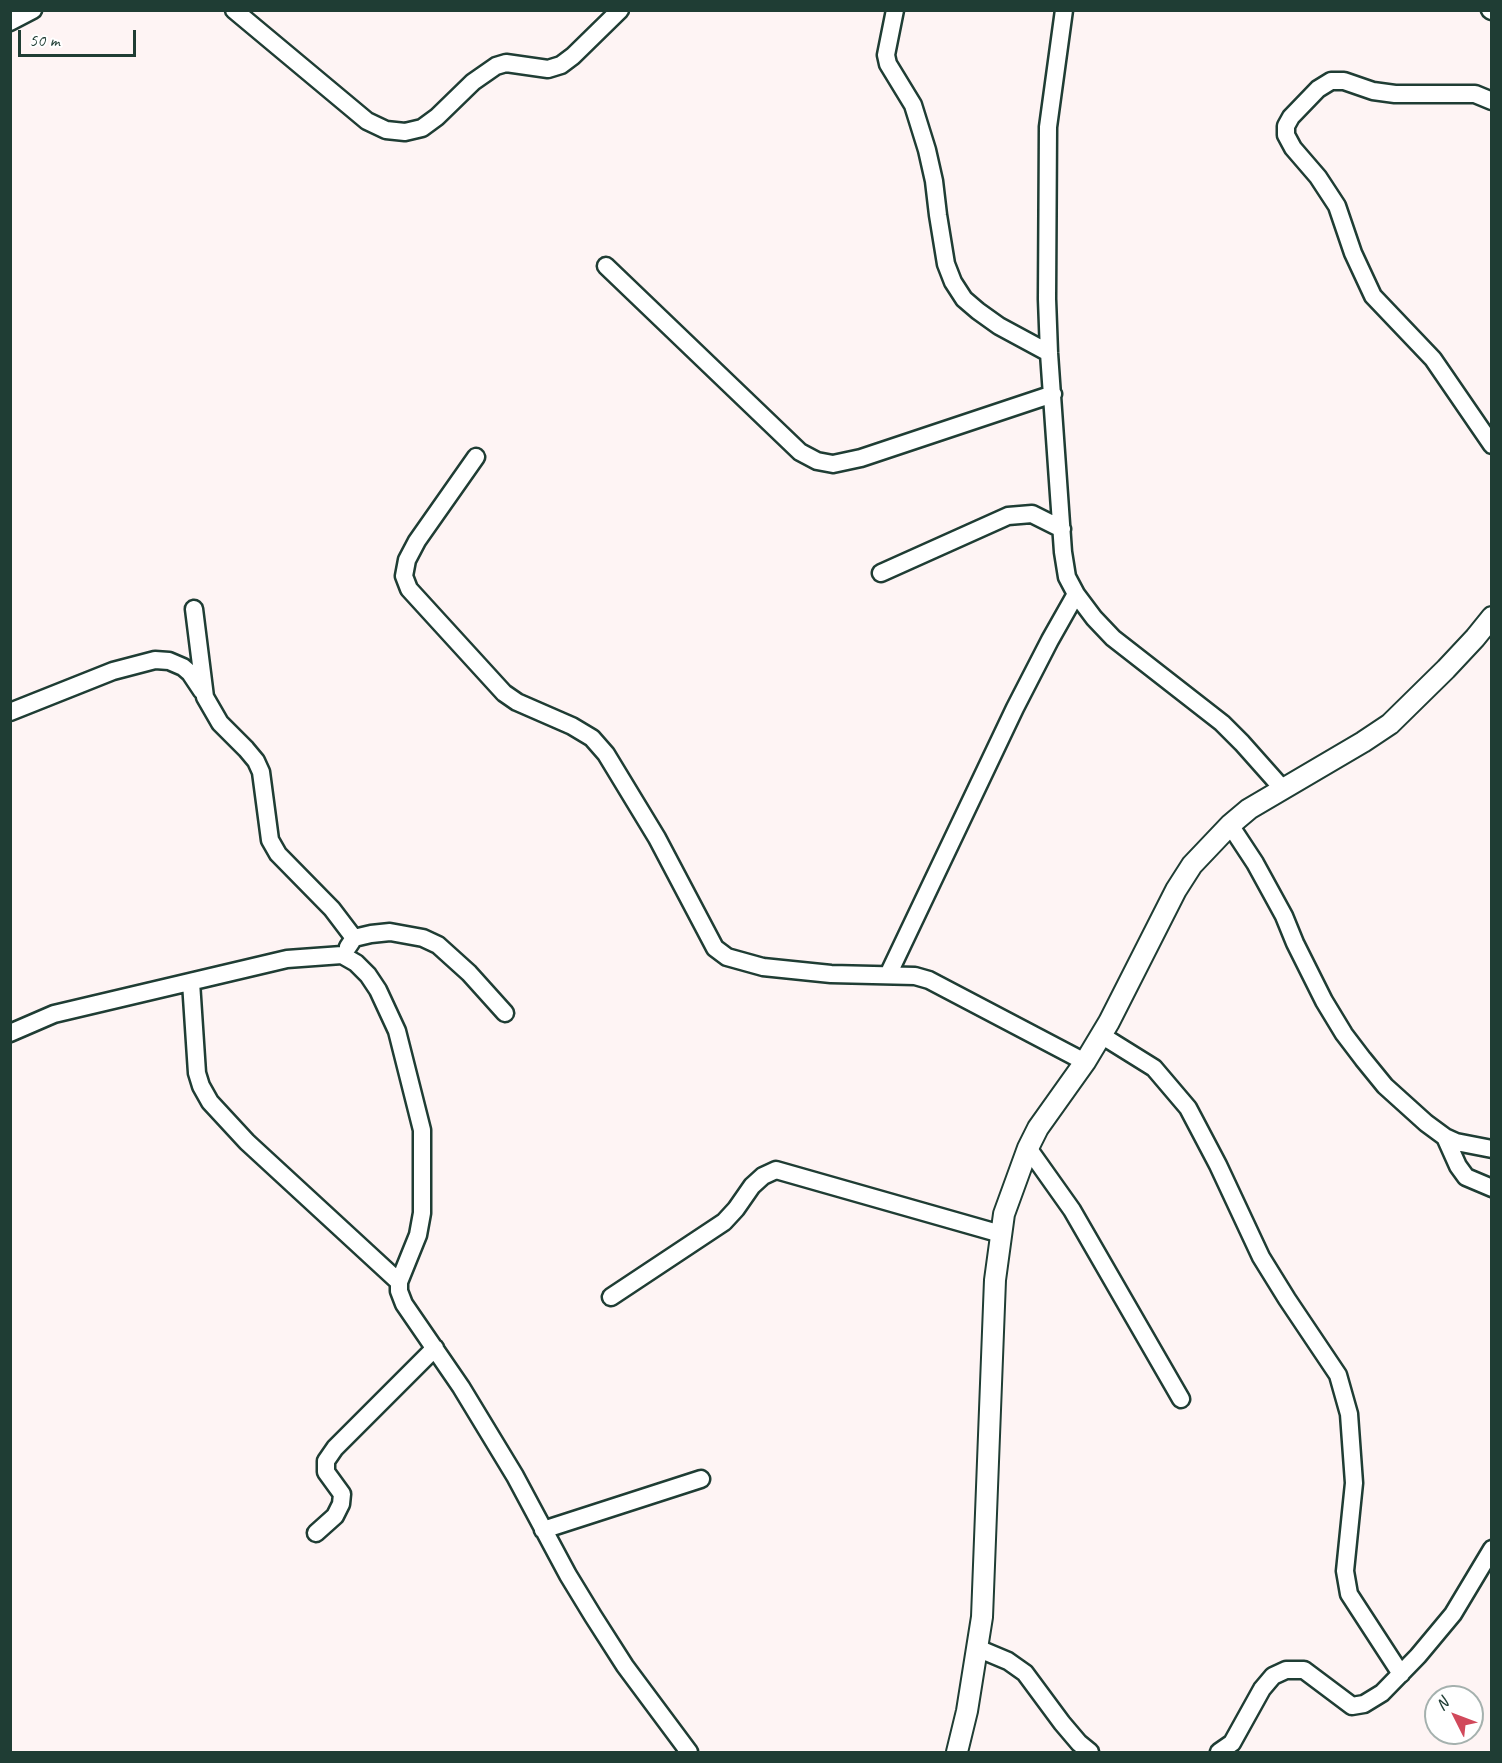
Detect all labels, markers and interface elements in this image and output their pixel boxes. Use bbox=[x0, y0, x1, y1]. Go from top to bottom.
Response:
scale bar bbox=[21, 18, 140, 56]
text: 50 m bbox=[29, 29, 60, 51]
north arrow bbox=[1424, 1685, 1484, 1745]
text: N bbox=[1431, 1694, 1453, 1715]

